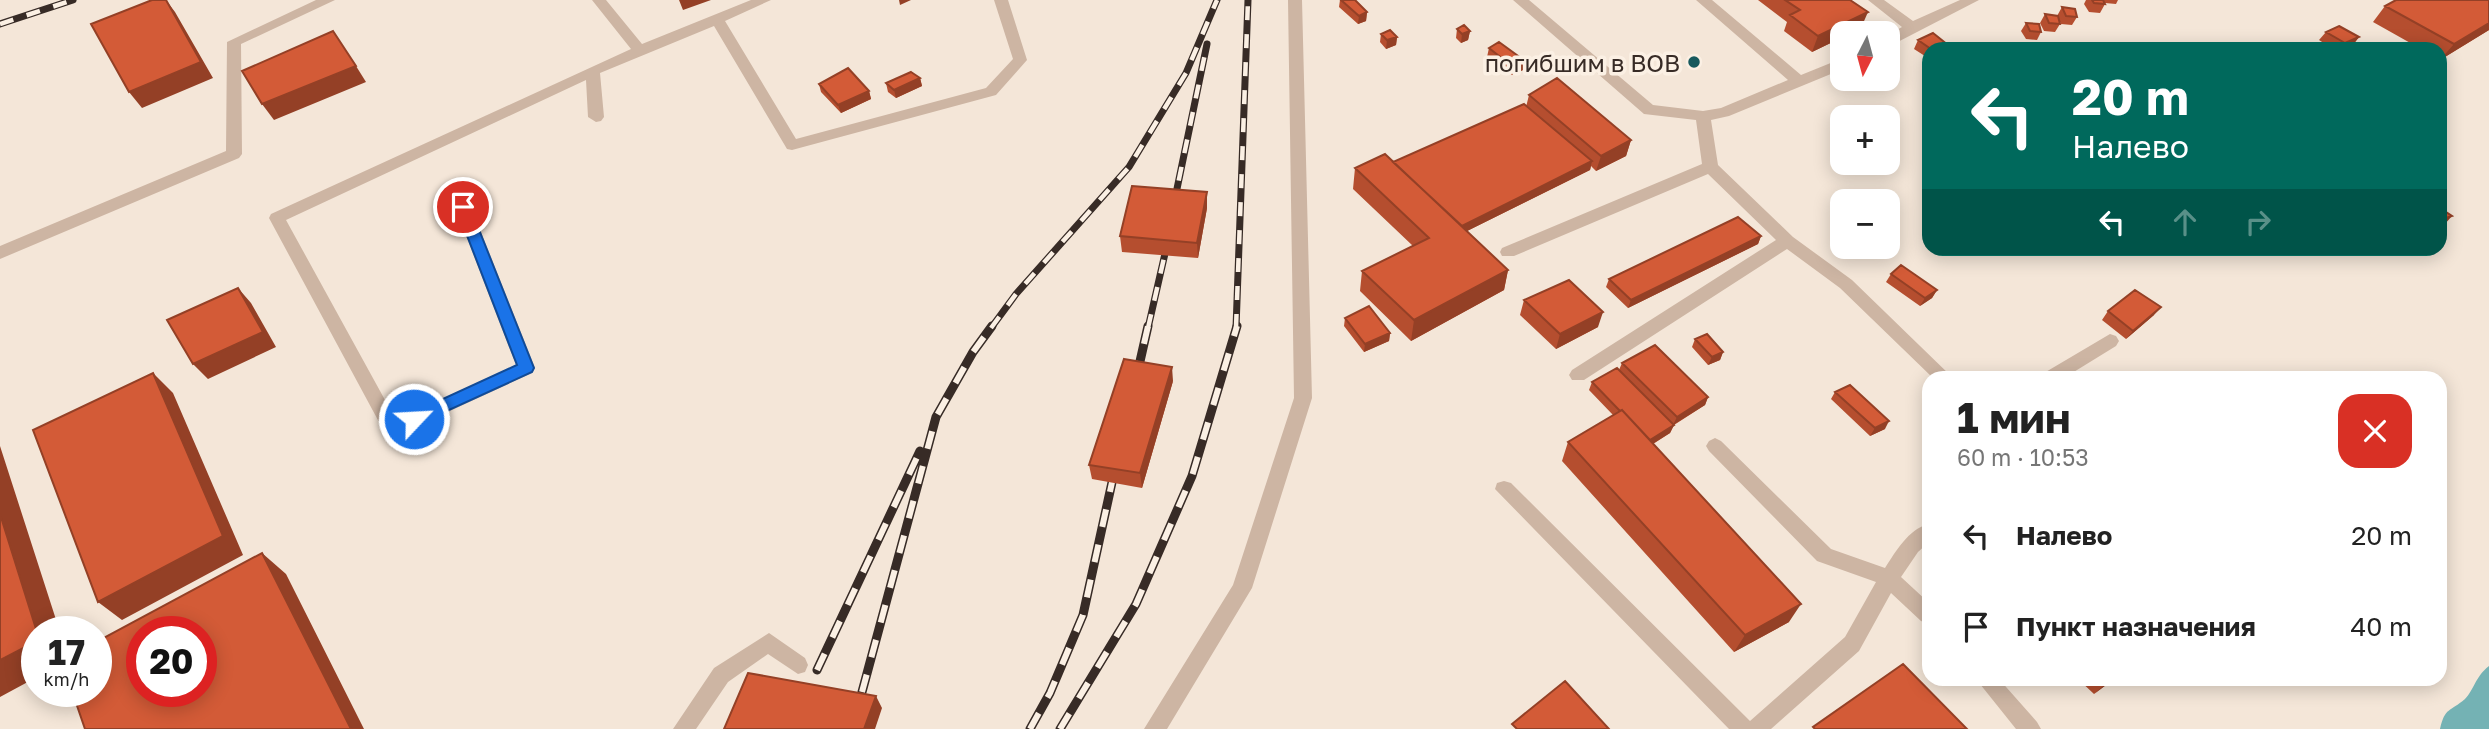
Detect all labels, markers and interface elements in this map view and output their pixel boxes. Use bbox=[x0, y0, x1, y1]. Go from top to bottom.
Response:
north arrow bbox=[1830, 21, 1900, 91]
map controls bbox=[1830, 21, 1900, 259]
place label: погибшим в ВОВ bbox=[1485, 48, 1680, 77]
marker: погибшим в ВОВ bbox=[1686, 54, 1702, 70]
text: 20 m bbox=[2072, 67, 2189, 126]
icon: left bbox=[1957, 70, 2048, 161]
button: + bbox=[1830, 105, 1900, 175]
text: Налево bbox=[2072, 127, 2189, 165]
pin bbox=[433, 177, 493, 237]
icon: arrive bbox=[444, 188, 482, 226]
button: − bbox=[1830, 189, 1900, 259]
icon: left bbox=[2093, 203, 2131, 241]
icon: ahead bbox=[2166, 203, 2204, 241]
icon: right bbox=[2239, 203, 2277, 241]
position arrow bbox=[377, 382, 451, 456]
text: 1 мин bbox=[1957, 392, 2071, 442]
button: close bbox=[2338, 394, 2412, 468]
text: 60 m · 10:53 bbox=[1957, 443, 2089, 471]
icon: left bbox=[1957, 517, 1995, 555]
text: Налево bbox=[2016, 520, 2112, 551]
text: 20 m bbox=[2351, 520, 2412, 551]
icon: arrive bbox=[1957, 608, 1995, 646]
text: Пункт назначения bbox=[2016, 611, 2256, 642]
text: 40 m bbox=[2351, 611, 2412, 642]
speed limit sign: 20 bbox=[126, 616, 217, 707]
text: 17 bbox=[48, 631, 85, 673]
text: km/h bbox=[44, 668, 89, 690]

